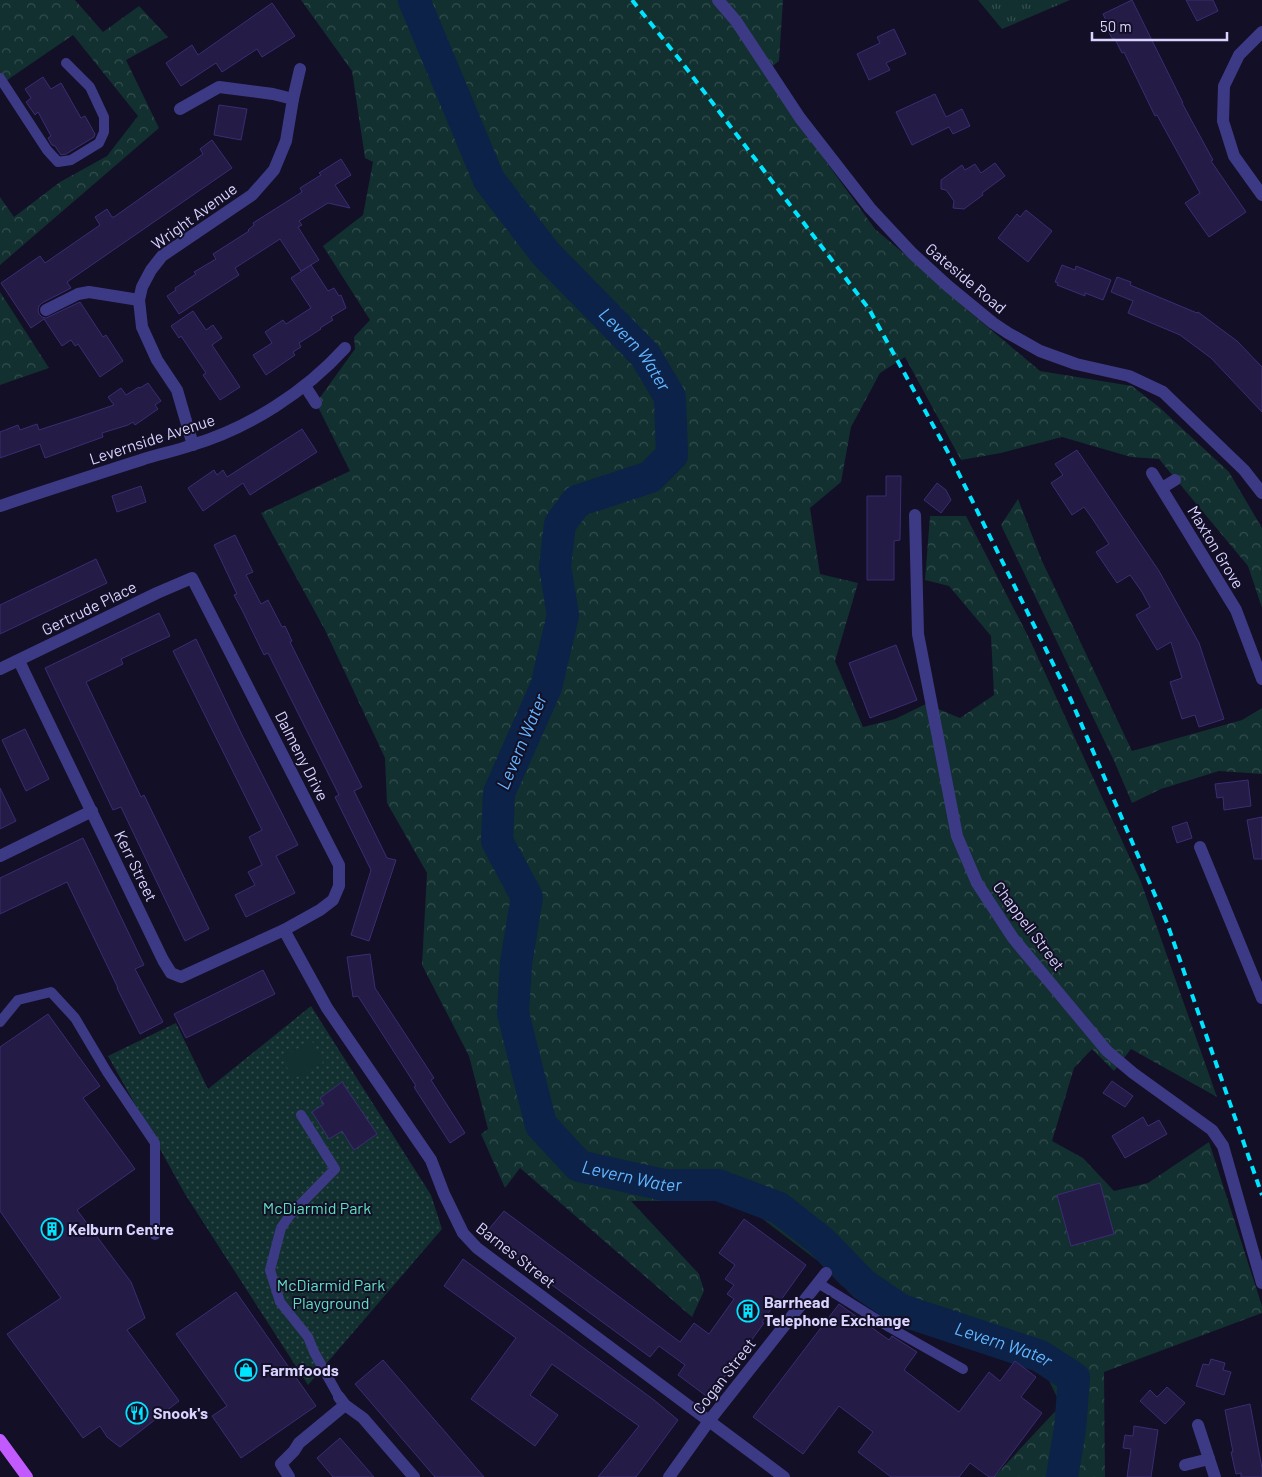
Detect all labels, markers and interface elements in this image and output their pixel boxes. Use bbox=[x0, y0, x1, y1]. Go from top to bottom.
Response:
scale bar bbox=[1092, 10, 1227, 42]
text: 50 m bbox=[1100, 17, 1132, 35]
street label: Wright Avenue bbox=[147, 178, 240, 253]
street label: Gateside Road bbox=[922, 238, 1011, 317]
water label: Levern Water bbox=[595, 303, 676, 395]
street label: Levernside Avenue bbox=[87, 409, 217, 468]
street label: Maxton Grove bbox=[1184, 502, 1249, 592]
street label: Gertrude Place bbox=[38, 576, 139, 639]
water label: Levern Water bbox=[491, 690, 551, 793]
street label: Dalmeny Drive bbox=[272, 708, 333, 804]
street label: Kerr Street bbox=[111, 827, 162, 904]
street label: Chappell Street bbox=[990, 877, 1069, 974]
water label: Levern Water bbox=[580, 1155, 682, 1195]
park label: McDiarmid Park bbox=[263, 1198, 371, 1217]
building icon: Kelburn Centre bbox=[40, 1217, 64, 1241]
street label: Barnes Street bbox=[473, 1218, 560, 1291]
place label: Kelburn Centre bbox=[68, 1219, 174, 1238]
park label: McDiarmid Park Playground bbox=[277, 1275, 385, 1312]
place label: Barrhead Telephone Exchange bbox=[764, 1292, 911, 1329]
building icon: Barrhead Telephone Exchange bbox=[736, 1299, 760, 1323]
water label: Levern Water bbox=[952, 1317, 1057, 1371]
street label: Cogan Street bbox=[688, 1334, 759, 1417]
shop icon: Farmfoods bbox=[234, 1358, 258, 1382]
place label: Farmfoods bbox=[262, 1360, 339, 1379]
restaurant icon: Snook's bbox=[125, 1401, 149, 1425]
place label: Snook's bbox=[153, 1403, 208, 1422]

